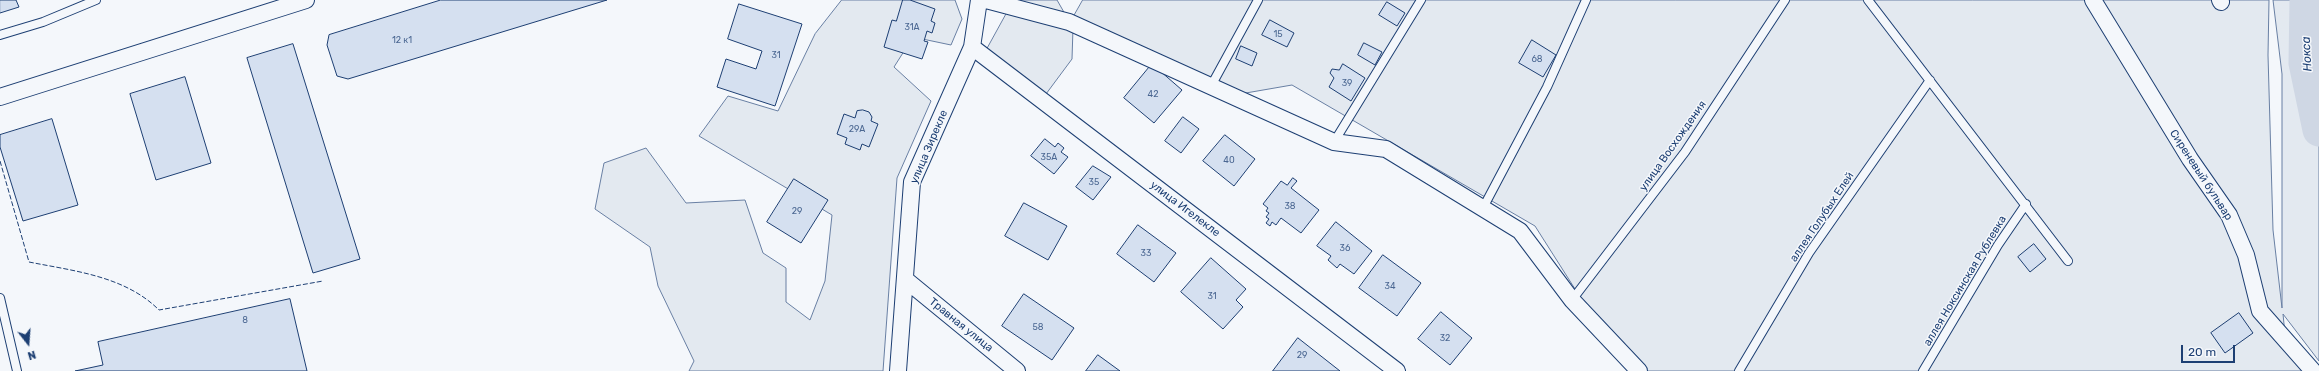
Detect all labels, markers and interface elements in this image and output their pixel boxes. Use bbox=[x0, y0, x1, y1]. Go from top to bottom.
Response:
house number: 31А bbox=[904, 22, 920, 32]
house number: 15 bbox=[1273, 29, 1283, 39]
house number: 12 к1 bbox=[392, 35, 412, 45]
water label: Нокса bbox=[2299, 36, 2315, 72]
house number: 31 bbox=[771, 50, 781, 60]
house number: 68 bbox=[1531, 54, 1543, 64]
house number: 39 bbox=[1342, 78, 1352, 88]
house number: 42 bbox=[1148, 89, 1158, 99]
street label: улица Восхождения bbox=[1637, 98, 1709, 194]
street label: улица Зирекле bbox=[907, 108, 951, 186]
house number: 29А bbox=[849, 124, 865, 134]
street label: Сиреневый бульвар bbox=[2167, 127, 2235, 223]
house number: 35А bbox=[1041, 152, 1057, 162]
house number: 40 bbox=[1223, 155, 1235, 165]
street label: аллея Голубых Елей bbox=[1787, 170, 1857, 264]
house number: 35 bbox=[1089, 177, 1099, 187]
street label: улица Игелекле bbox=[1147, 178, 1223, 240]
house number: 38 bbox=[1284, 201, 1296, 211]
house number: 29 bbox=[792, 206, 802, 216]
street label: аллея Ноксинская Рублевка bbox=[1921, 213, 2009, 349]
house number: 36 bbox=[1340, 243, 1350, 253]
house number: 33 bbox=[1141, 248, 1151, 258]
house number: 34 bbox=[1385, 281, 1395, 291]
house number: 31 bbox=[1207, 291, 1217, 301]
street label: Травная улица bbox=[926, 295, 996, 355]
house number: 8 bbox=[242, 315, 248, 325]
house number: 58 bbox=[1032, 322, 1044, 332]
north arrow bbox=[8, 323, 48, 363]
house number: 32 bbox=[1440, 333, 1450, 343]
scale bar bbox=[2183, 337, 2237, 363]
text: 20 m bbox=[2188, 345, 2216, 359]
text: N bbox=[26, 348, 37, 362]
house number: 29 bbox=[1297, 350, 1307, 360]

